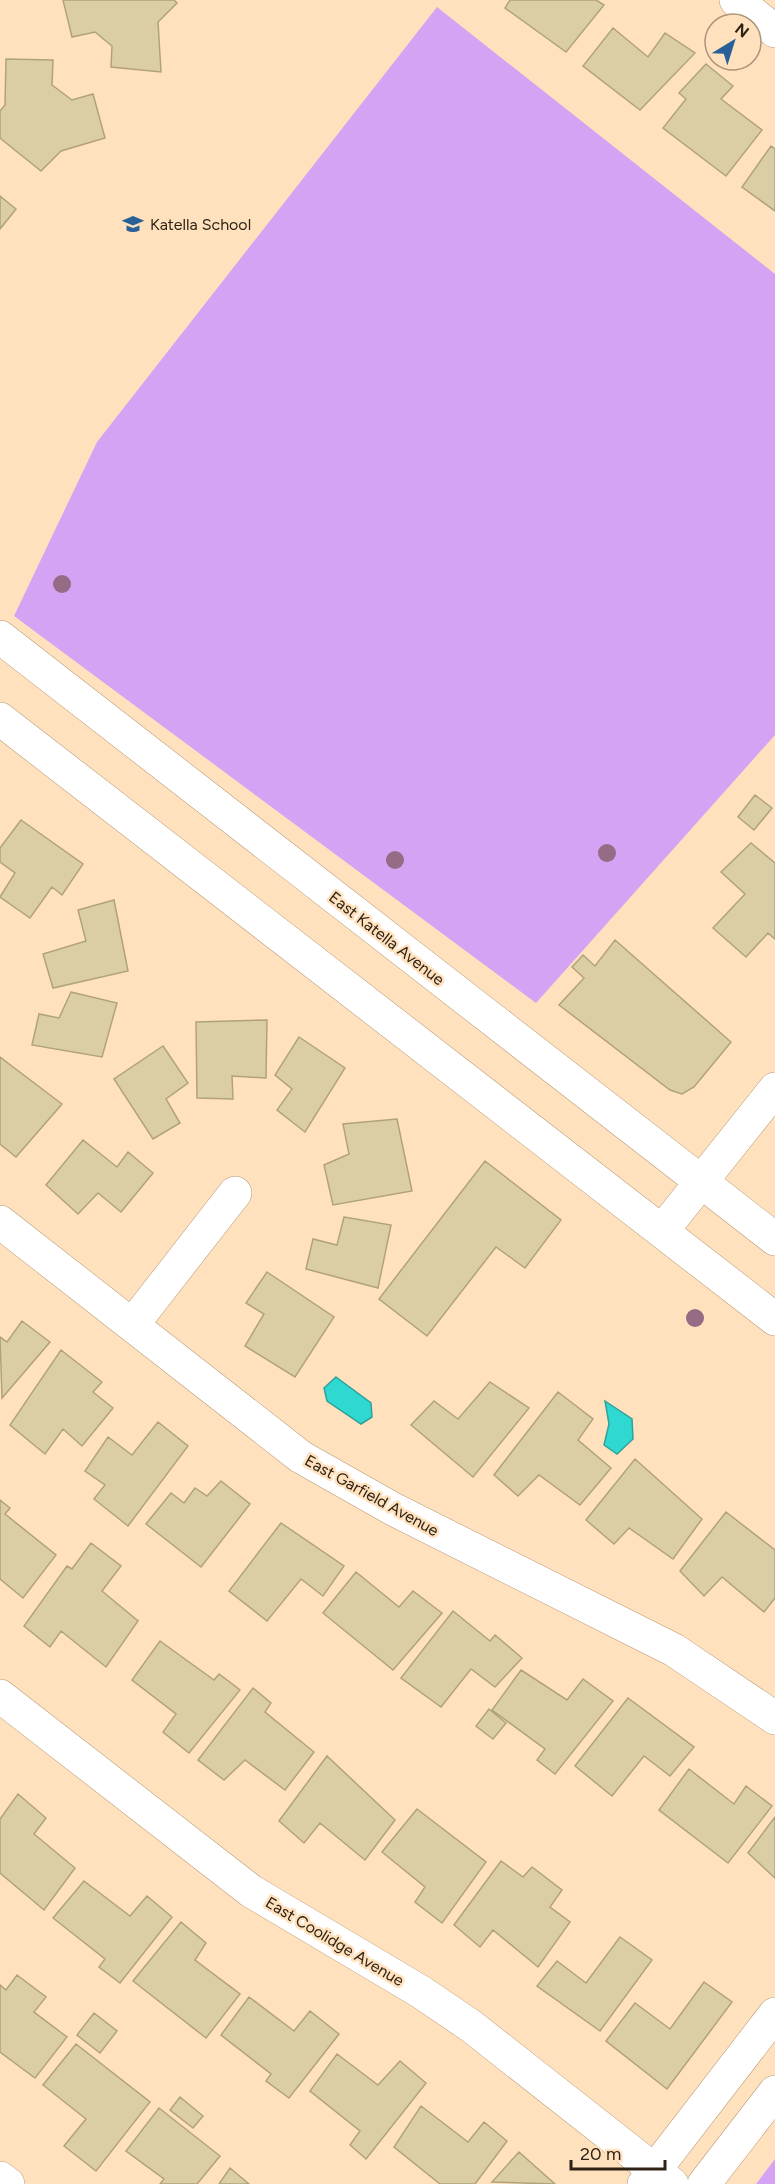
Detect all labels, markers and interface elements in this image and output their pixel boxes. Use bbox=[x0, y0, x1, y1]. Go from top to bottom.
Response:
north arrow bbox=[703, 12, 763, 72]
text: N bbox=[731, 19, 753, 42]
school or university icon: Katella School bbox=[121, 212, 145, 236]
place label: Katella School bbox=[150, 215, 251, 234]
street label: East Katella Avenue bbox=[325, 888, 448, 989]
street label: East Garfield Avenue bbox=[302, 1451, 442, 1540]
street label: East Coolidge Avenue bbox=[262, 1893, 408, 1990]
scale bar bbox=[571, 2133, 666, 2171]
text: 20 m bbox=[580, 2143, 621, 2165]

